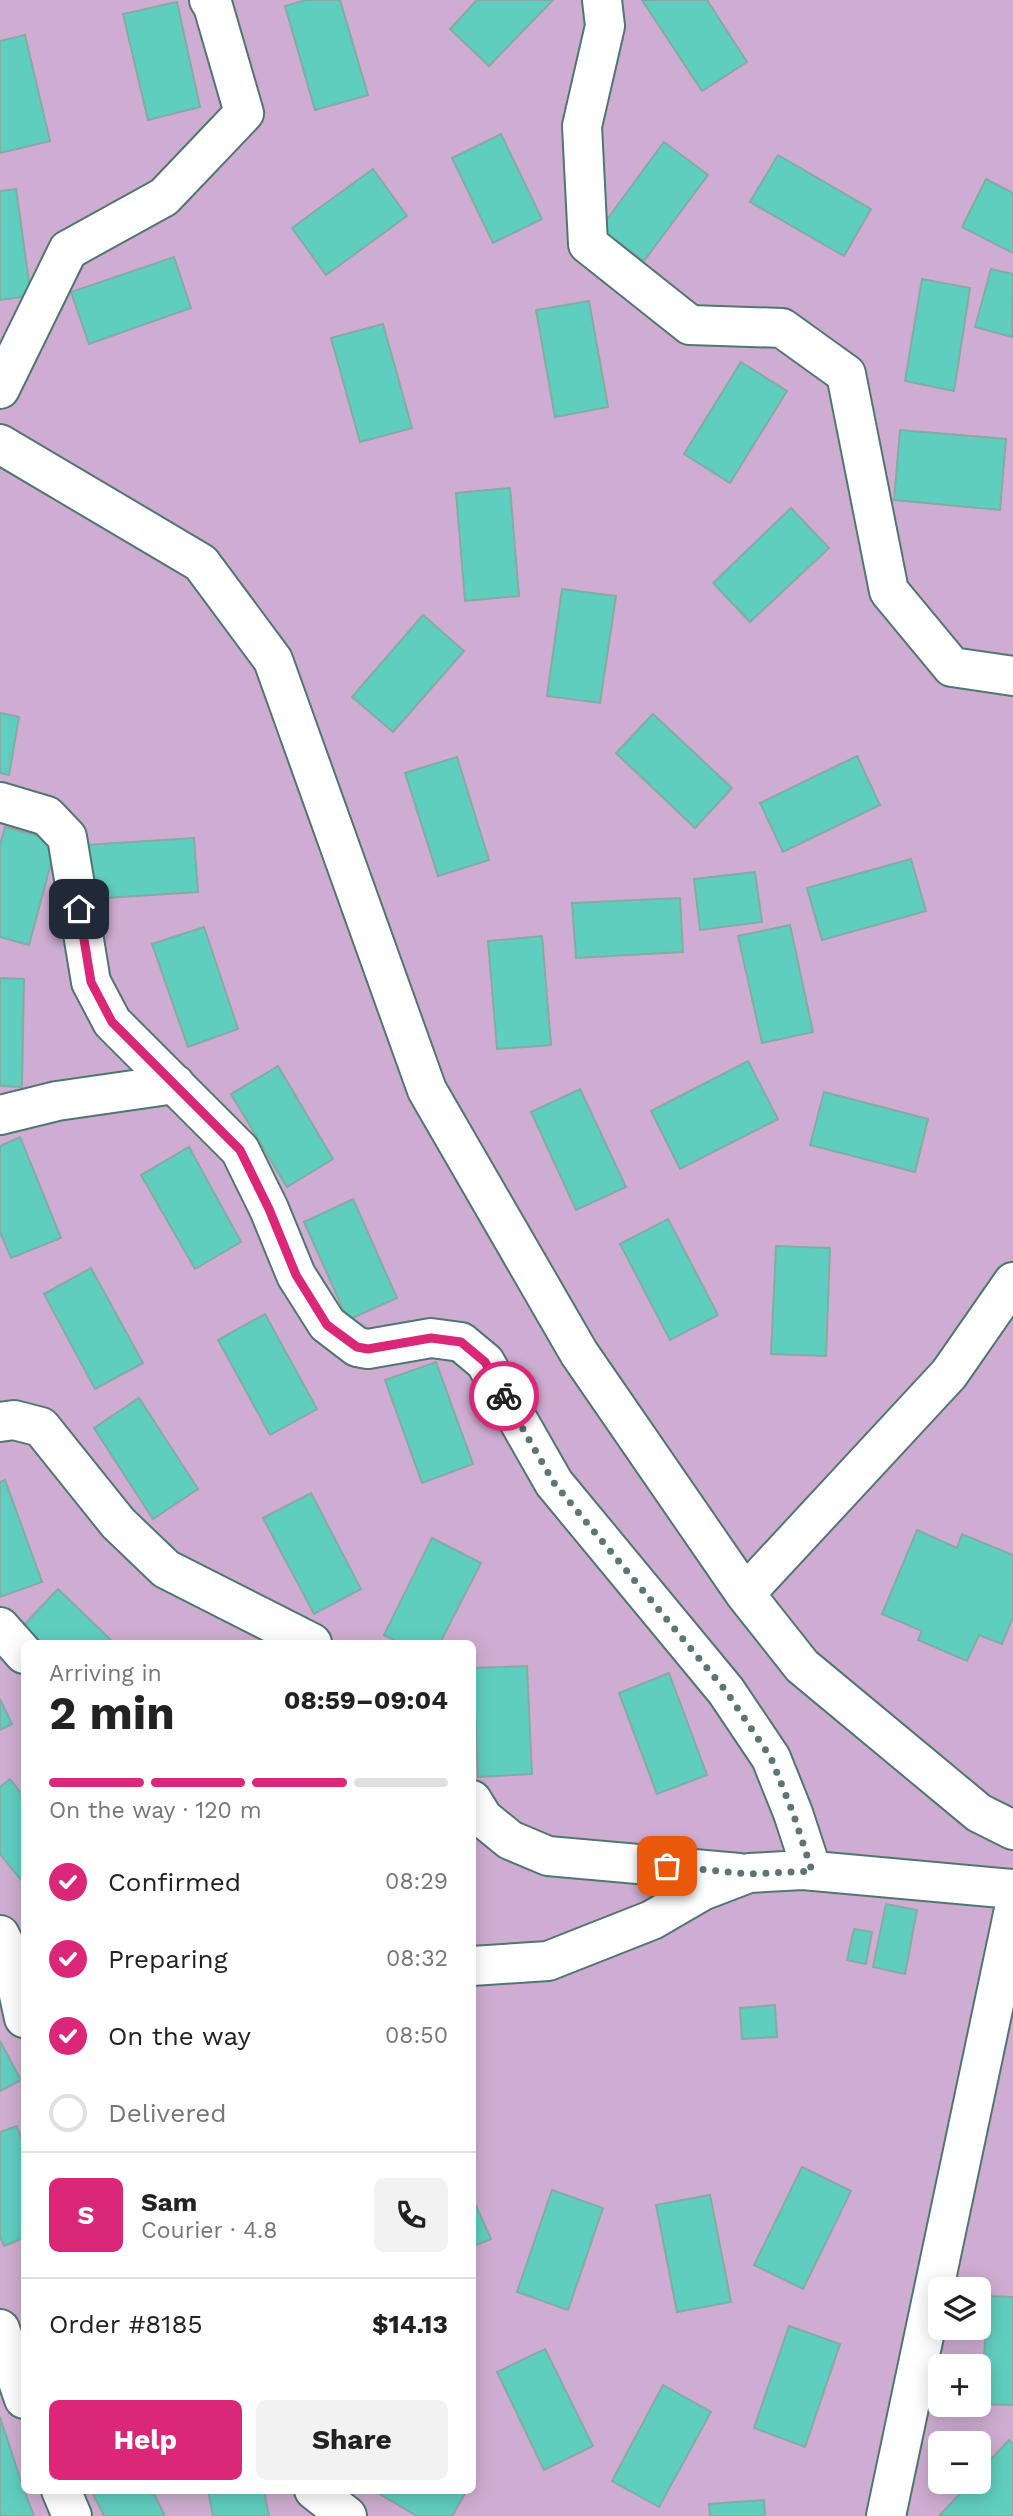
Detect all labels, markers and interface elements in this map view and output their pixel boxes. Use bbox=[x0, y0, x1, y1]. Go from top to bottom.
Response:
pin bbox=[49, 879, 109, 939]
icon: home bbox=[60, 890, 98, 928]
courier bbox=[469, 1361, 539, 1431]
icon: bike bbox=[485, 1377, 523, 1415]
text: Arriving in bbox=[49, 1660, 162, 1687]
text: 08:59–09:04 bbox=[284, 1685, 448, 1715]
text: 2 min bbox=[49, 1686, 175, 1740]
text: On the way · 120 m bbox=[49, 1797, 262, 1824]
pin bbox=[637, 1836, 697, 1896]
icon: bag bbox=[648, 1847, 686, 1885]
icon: check bbox=[49, 1863, 87, 1901]
text: Confirmed bbox=[108, 1867, 241, 1897]
text: 08:29 bbox=[385, 1868, 448, 1895]
icon: check bbox=[49, 1940, 87, 1978]
text: Preparing bbox=[108, 1944, 228, 1974]
text: 08:32 bbox=[386, 1945, 448, 1972]
icon: check bbox=[49, 2017, 87, 2055]
text: On the way bbox=[108, 2021, 251, 2051]
text: 08:50 bbox=[385, 2022, 448, 2049]
text: Delivered bbox=[108, 2098, 227, 2128]
button: phone bbox=[374, 2178, 448, 2252]
text: Sam bbox=[141, 2187, 197, 2217]
text: S bbox=[78, 2200, 94, 2230]
text: Courier · 4.8 bbox=[141, 2217, 277, 2244]
map controls bbox=[928, 2277, 991, 2494]
button: layers bbox=[928, 2277, 991, 2340]
text: Order #8185 bbox=[49, 2309, 203, 2339]
text: $14.13 bbox=[372, 2309, 448, 2339]
button: + bbox=[928, 2354, 991, 2417]
button: Help bbox=[49, 2400, 242, 2480]
button: Share bbox=[256, 2400, 448, 2480]
button: − bbox=[928, 2431, 991, 2494]

